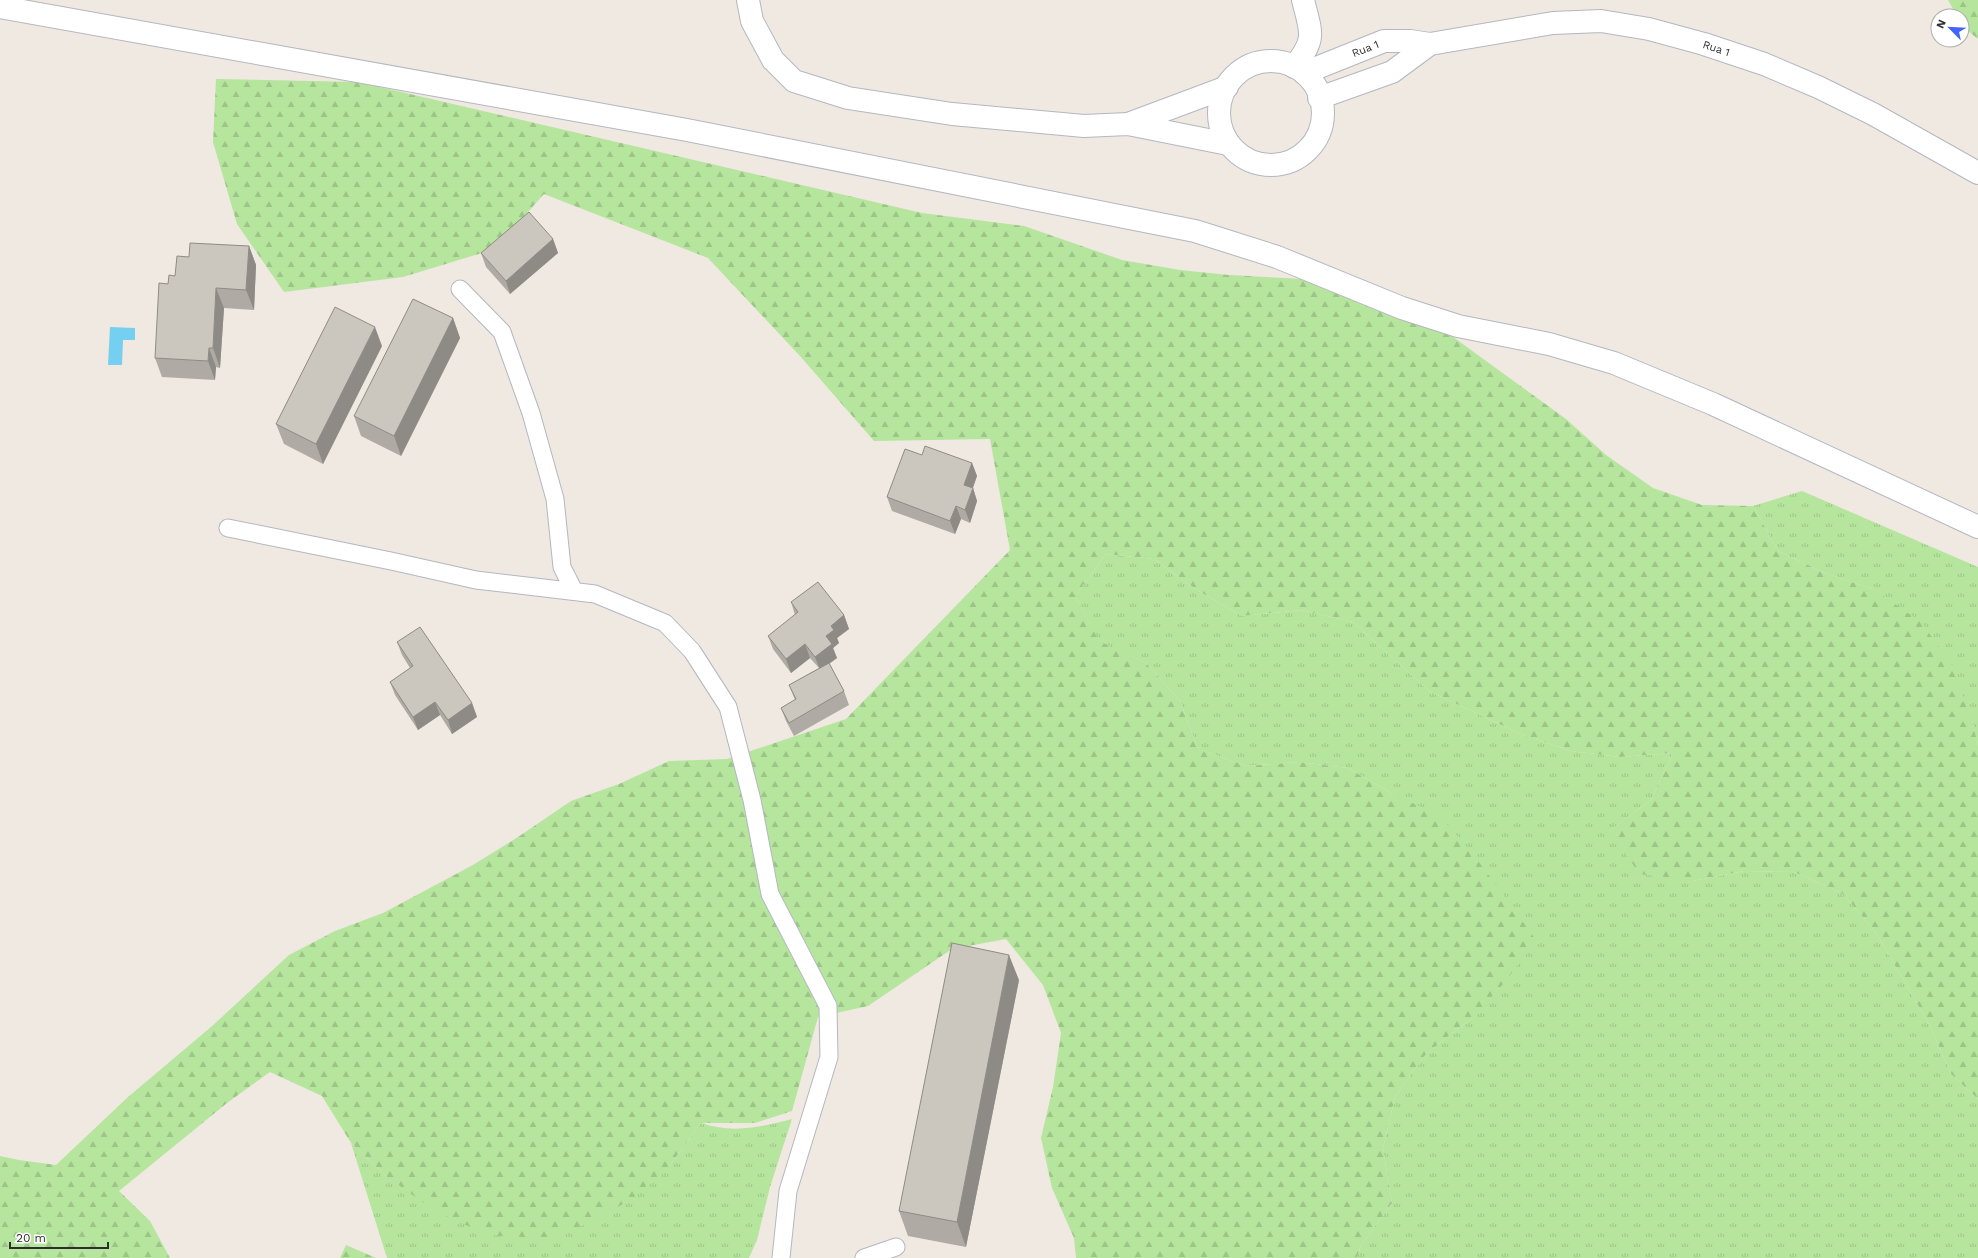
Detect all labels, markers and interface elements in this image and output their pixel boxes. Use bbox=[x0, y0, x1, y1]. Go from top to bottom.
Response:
north arrow bbox=[1930, 8, 1970, 48]
text: N bbox=[1934, 18, 1949, 31]
street label: Rua 1 bbox=[1350, 38, 1381, 60]
street label: Rua 1 bbox=[1701, 38, 1732, 59]
scale bar bbox=[10, 1224, 108, 1250]
text: 20 m bbox=[16, 1231, 46, 1245]

